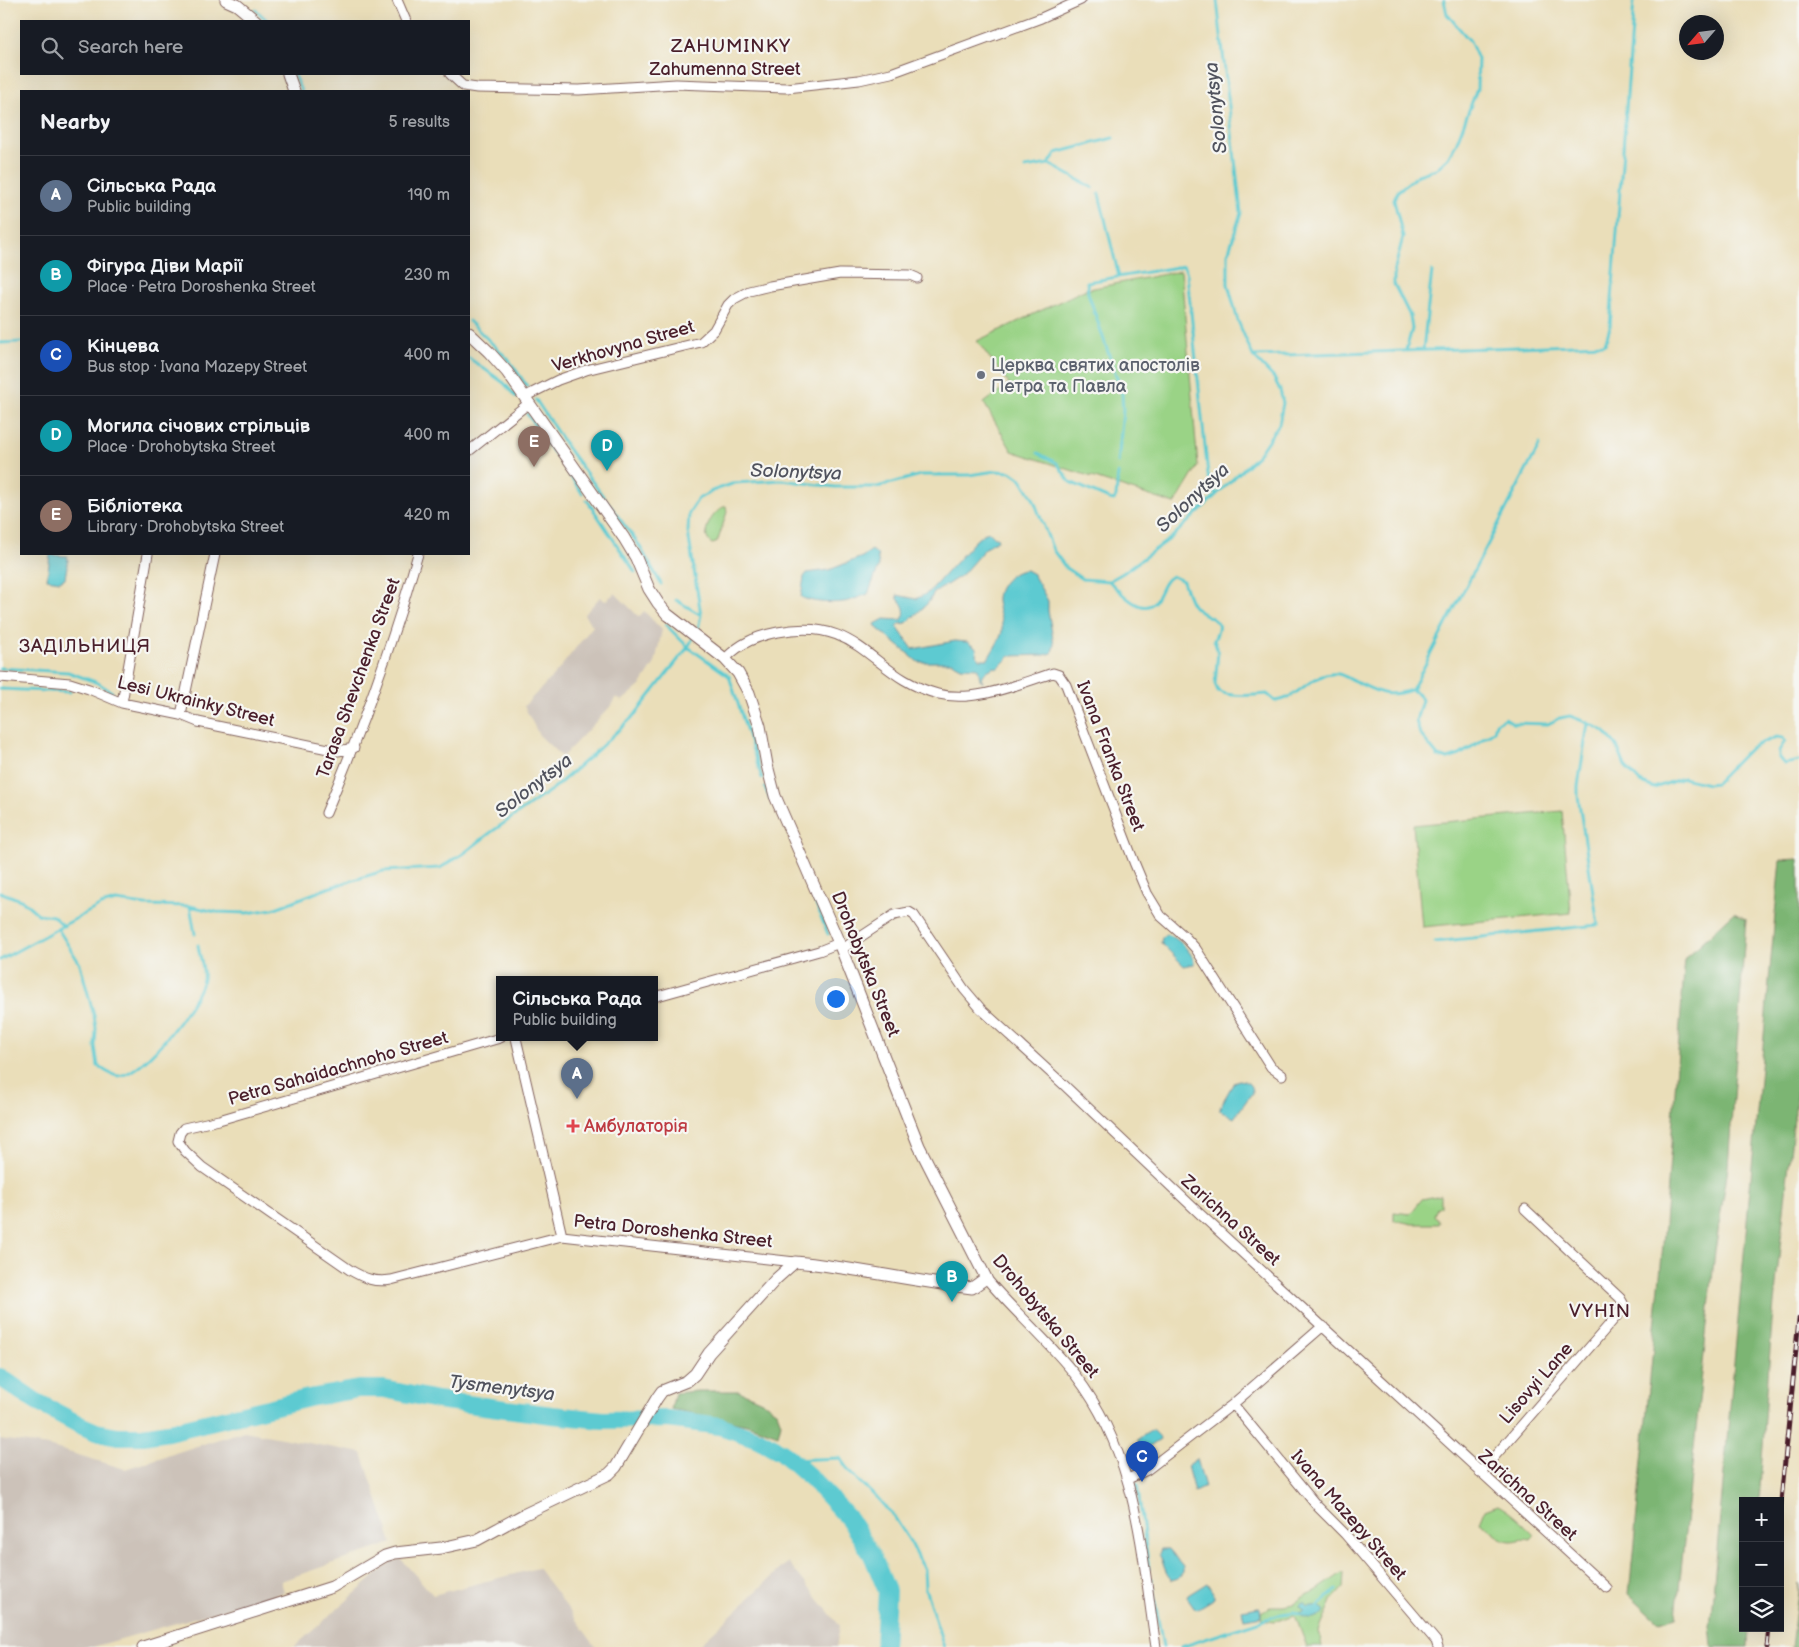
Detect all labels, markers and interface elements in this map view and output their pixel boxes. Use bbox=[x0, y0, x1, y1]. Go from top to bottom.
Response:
north arrow bbox=[1679, 15, 1724, 60]
search box bbox=[20, 20, 470, 75]
icon: search bbox=[38, 34, 66, 62]
district label: ZAHUMINKY bbox=[670, 35, 791, 58]
text: Search here bbox=[78, 36, 183, 59]
street label: Zahumenna Street bbox=[648, 59, 801, 80]
water label: Solonytsya bbox=[1200, 61, 1233, 155]
text: Nearby bbox=[40, 110, 110, 135]
text: 5 results bbox=[388, 113, 450, 132]
text: Сільська Рада bbox=[87, 175, 216, 198]
text: A bbox=[51, 186, 61, 205]
text: 190 m bbox=[408, 186, 450, 205]
text: Public building bbox=[87, 198, 191, 217]
text: Фігура Діви Марії bbox=[87, 255, 243, 278]
text: B bbox=[50, 266, 62, 285]
text: 230 m bbox=[404, 266, 450, 285]
text: Place · Petra Doroshenka Street bbox=[87, 278, 316, 297]
street label: Verkhovyna Street bbox=[549, 316, 697, 377]
text: Кінцева bbox=[87, 335, 159, 358]
text: C bbox=[50, 346, 62, 365]
text: 400 m bbox=[404, 346, 450, 365]
place label: Церква святих апостолів Петра та Павла bbox=[991, 355, 1200, 397]
text: Bus stop · Ivana Mazepy Street bbox=[87, 358, 307, 377]
marker: Церква святих апостолів Петра та Павла bbox=[975, 369, 987, 381]
text: Могила січових стрільців bbox=[87, 415, 310, 438]
text: D bbox=[50, 426, 62, 445]
text: 400 m bbox=[404, 426, 450, 445]
pin: E bbox=[518, 426, 550, 467]
pin: D bbox=[591, 430, 623, 471]
text: Place · Drohobytska Street bbox=[87, 438, 275, 457]
water label: Solonytsya bbox=[1152, 458, 1234, 538]
water label: Solonytsya bbox=[750, 459, 842, 486]
text: Бібліотека bbox=[87, 495, 183, 518]
text: E bbox=[51, 506, 61, 525]
text: 420 m bbox=[404, 506, 450, 525]
text: Library · Drohobytska Street bbox=[87, 518, 284, 537]
street label: Tarasa Shevchenka Street bbox=[312, 575, 405, 781]
district label: ЗАДІЛЬНИЦЯ bbox=[19, 635, 151, 658]
street label: Lesi Ukrainky Street bbox=[115, 672, 277, 731]
street label: Ivana Franka Street bbox=[1072, 678, 1149, 835]
water label: Solonytsya bbox=[491, 749, 577, 823]
street label: Drohobytska Street bbox=[827, 889, 904, 1040]
popup bbox=[496, 976, 658, 1041]
your location bbox=[823, 986, 849, 1012]
text: Сільська Рада bbox=[512, 988, 642, 1011]
text: Public building bbox=[512, 1011, 617, 1030]
street label: Petra Sahaidachnoho Street bbox=[226, 1027, 451, 1110]
pin: A bbox=[561, 1058, 593, 1099]
place label: Амбулаторія bbox=[583, 1116, 688, 1137]
marker: Амбулаторія bbox=[566, 1119, 580, 1133]
street label: Zarichna Street bbox=[1176, 1170, 1285, 1271]
street label: Petra Doroshenka Street bbox=[573, 1211, 774, 1252]
street label: Drohobytska Street bbox=[988, 1250, 1104, 1383]
pin: B bbox=[936, 1261, 968, 1302]
district label: VYHIN bbox=[1569, 1300, 1631, 1323]
street label: Lisovyi Lane bbox=[1495, 1338, 1578, 1428]
water label: Tysmenytsya bbox=[448, 1371, 556, 1406]
pin: C bbox=[1126, 1441, 1158, 1482]
street label: Zarichna Street bbox=[1473, 1445, 1582, 1546]
street label: Ivana Mazepy Street bbox=[1286, 1446, 1411, 1585]
map controls bbox=[1739, 1497, 1784, 1632]
button: + bbox=[1739, 1497, 1784, 1542]
button: − bbox=[1739, 1542, 1784, 1587]
button: layers bbox=[1739, 1587, 1784, 1632]

